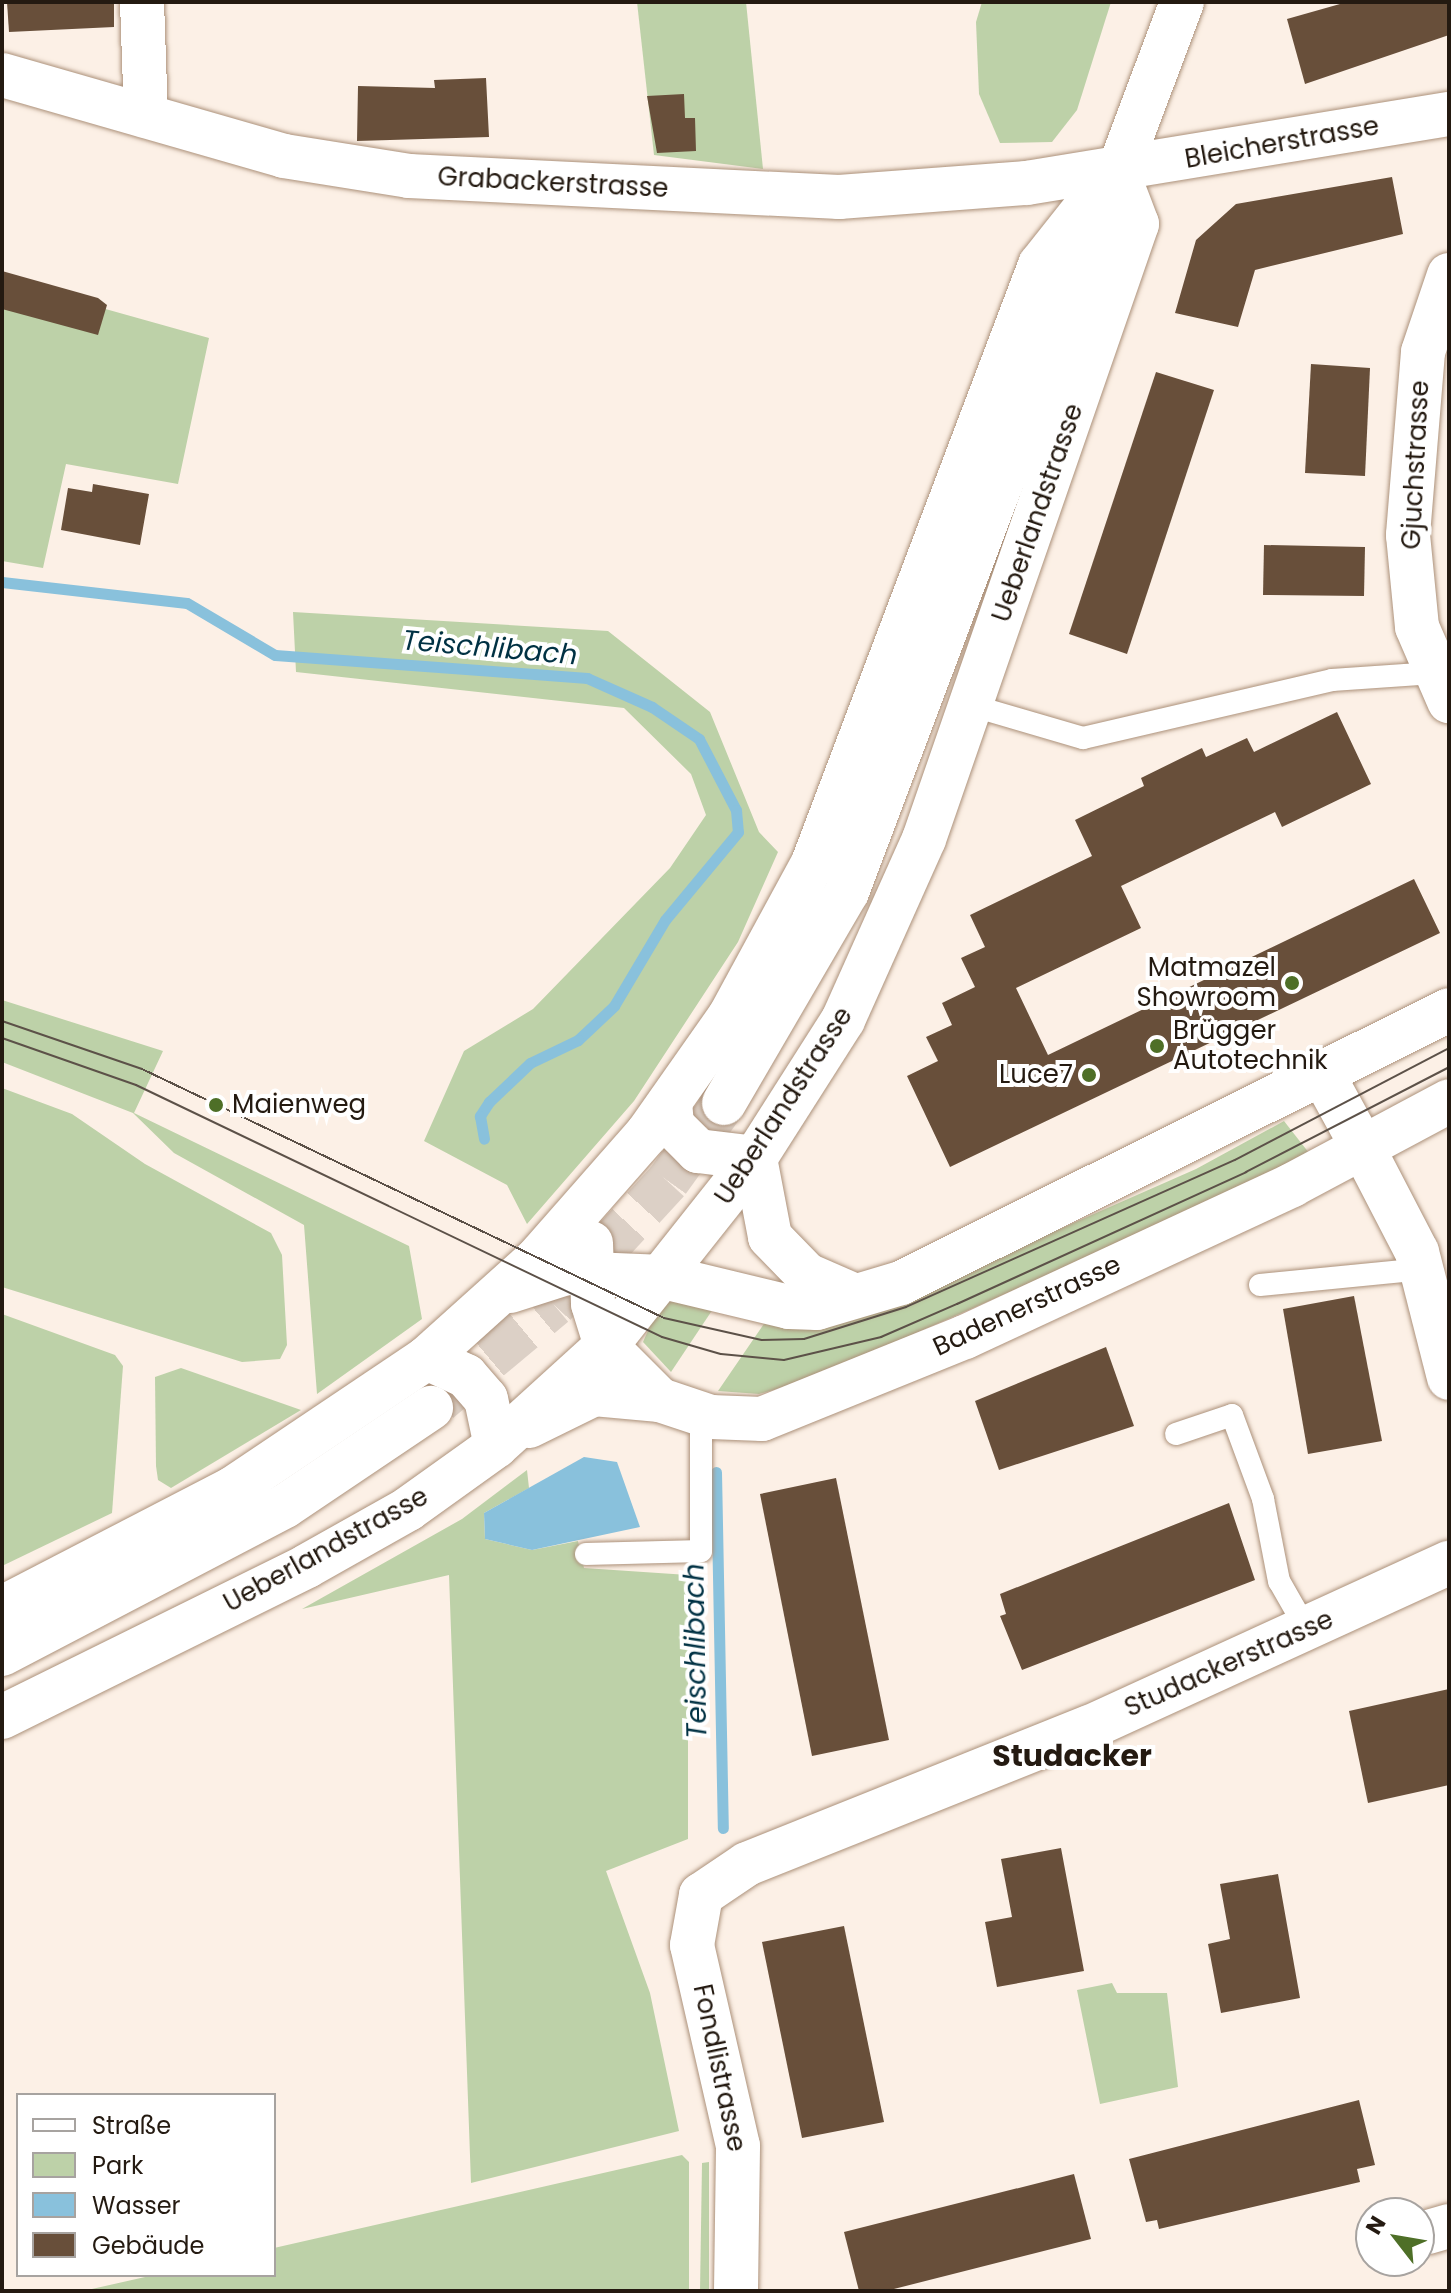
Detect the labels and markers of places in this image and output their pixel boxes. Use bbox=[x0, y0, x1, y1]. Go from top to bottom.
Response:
place label: Matmazel Showroom bbox=[1136, 952, 1276, 1014]
marker: Matmazel Showroom bbox=[1283, 974, 1301, 992]
place label: Brügger Autotechnik bbox=[1173, 1015, 1328, 1076]
marker: Brügger Autotechnik bbox=[1148, 1037, 1166, 1055]
place label: Luce7 bbox=[999, 1059, 1073, 1091]
marker: Luce7 bbox=[1080, 1066, 1098, 1084]
place label: Maienweg bbox=[232, 1089, 366, 1121]
marker: Maienweg bbox=[207, 1096, 225, 1114]

